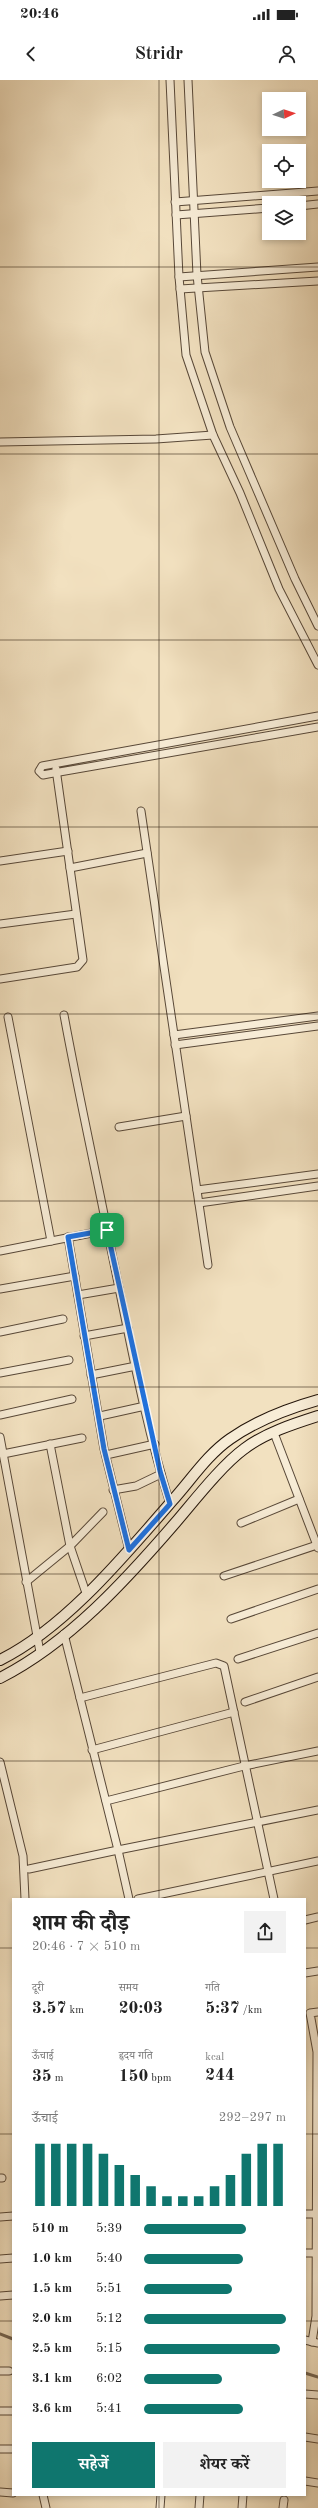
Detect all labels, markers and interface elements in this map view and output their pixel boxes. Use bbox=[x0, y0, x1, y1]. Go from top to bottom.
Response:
text: 20:46 bbox=[20, 7, 59, 22]
icon: back bbox=[20, 43, 42, 65]
icon: person bbox=[276, 43, 298, 65]
text: Stridr bbox=[135, 45, 183, 63]
north arrow bbox=[262, 92, 306, 136]
map controls bbox=[262, 92, 306, 240]
button: locate bbox=[262, 144, 306, 188]
button: layers bbox=[262, 196, 306, 240]
pin bbox=[90, 1213, 124, 1247]
icon: arrive bbox=[96, 1219, 118, 1241]
button: share bbox=[244, 1911, 286, 1953]
text: शाम की दौड़ bbox=[32, 1913, 129, 1935]
text: 20:46 · 7 × 510 m bbox=[32, 1940, 140, 1953]
text: दूरी bbox=[32, 1983, 44, 1994]
text: समय bbox=[119, 1983, 138, 1994]
text: गति bbox=[205, 1983, 220, 1994]
text: 3.57 bbox=[32, 2000, 66, 2017]
text: 20:03 bbox=[119, 2000, 163, 2017]
text: 5:37 bbox=[205, 2000, 240, 2017]
text: km bbox=[66, 2005, 84, 2016]
text: /km bbox=[240, 2005, 262, 2016]
text: ऊँचाई bbox=[32, 2051, 54, 2062]
text: हृदय गति bbox=[119, 2051, 153, 2062]
text: kcal bbox=[205, 2052, 224, 2063]
text: 244 bbox=[205, 2067, 235, 2084]
text: 35 bbox=[32, 2068, 52, 2085]
text: 150 bbox=[119, 2068, 148, 2085]
text: m bbox=[52, 2073, 64, 2084]
text: bpm bbox=[148, 2073, 171, 2084]
text: 292–297 m bbox=[219, 2111, 286, 2124]
text: ऊँचाई bbox=[32, 2112, 58, 2125]
text: 510 m bbox=[32, 2222, 69, 2235]
text: 5:39 bbox=[96, 2222, 122, 2235]
text: 1.0 km bbox=[32, 2252, 72, 2265]
text: 5:40 bbox=[96, 2252, 122, 2265]
text: 1.5 km bbox=[32, 2282, 72, 2295]
text: 5:51 bbox=[96, 2282, 122, 2295]
text: 2.0 km bbox=[32, 2312, 72, 2325]
text: 5:12 bbox=[96, 2312, 122, 2325]
text: 2.5 km bbox=[32, 2342, 72, 2355]
text: 5:15 bbox=[96, 2342, 122, 2355]
text: 3.1 km bbox=[32, 2372, 72, 2385]
text: 6:02 bbox=[96, 2372, 122, 2385]
text: 3.6 km bbox=[32, 2402, 72, 2415]
text: 5:41 bbox=[96, 2402, 122, 2415]
button: सहेजें bbox=[32, 2442, 155, 2488]
button: शेयर करें bbox=[163, 2442, 286, 2488]

